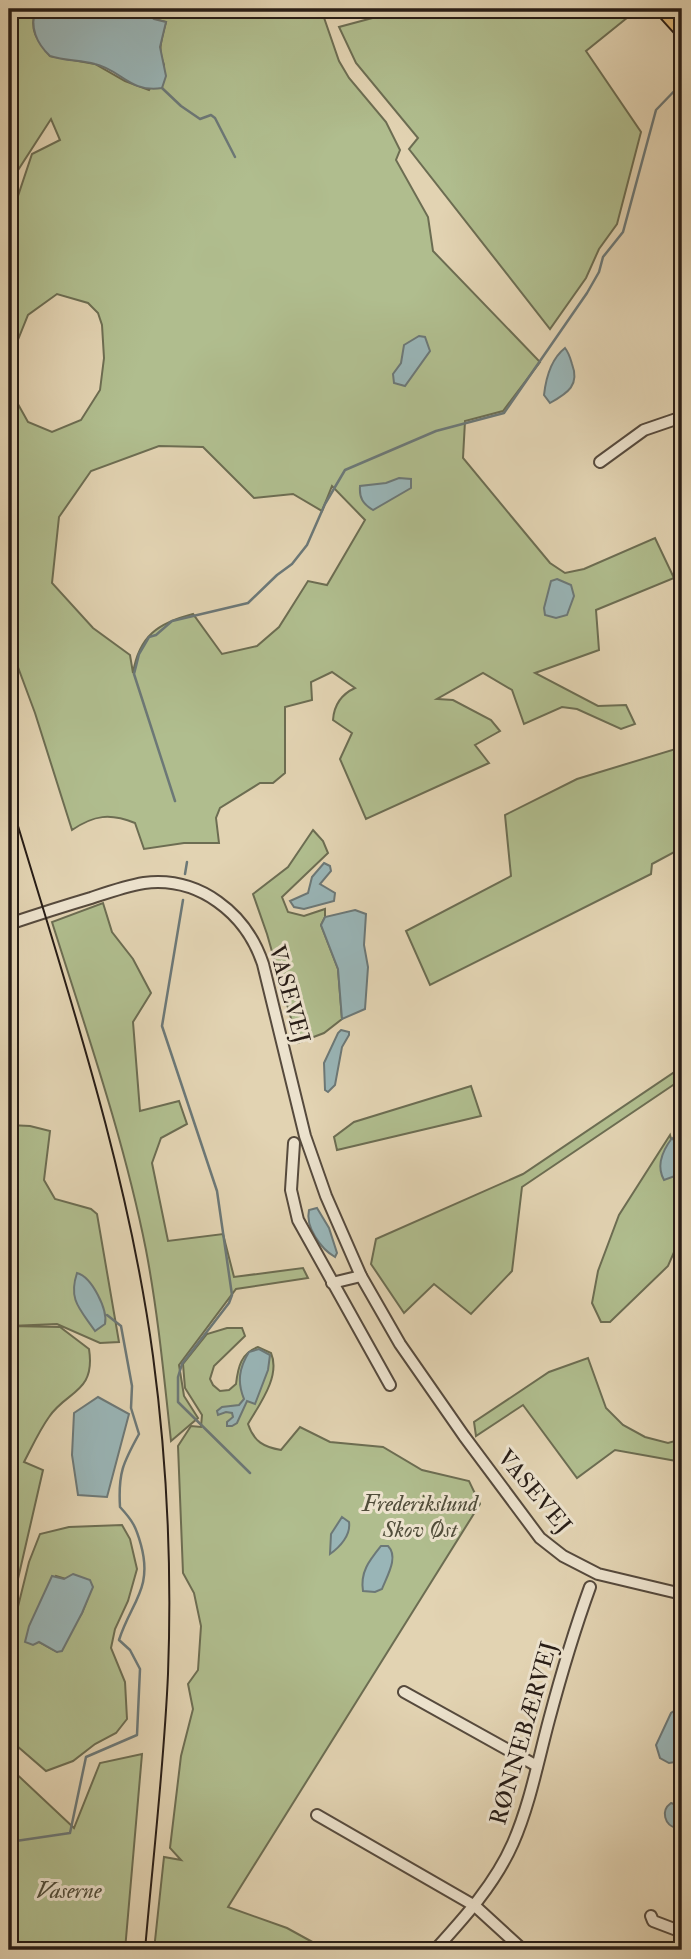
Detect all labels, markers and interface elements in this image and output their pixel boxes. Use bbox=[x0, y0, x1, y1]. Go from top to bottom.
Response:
street label: VASEVEJ bbox=[262, 942, 317, 1047]
street label: VASEVEJ bbox=[491, 1443, 578, 1539]
park label: Frederikslund Skov Øst bbox=[361, 1489, 479, 1544]
street label: RØNNEBÆRVEJ bbox=[483, 1638, 564, 1828]
park label: Vaserne bbox=[36, 1876, 102, 1905]

